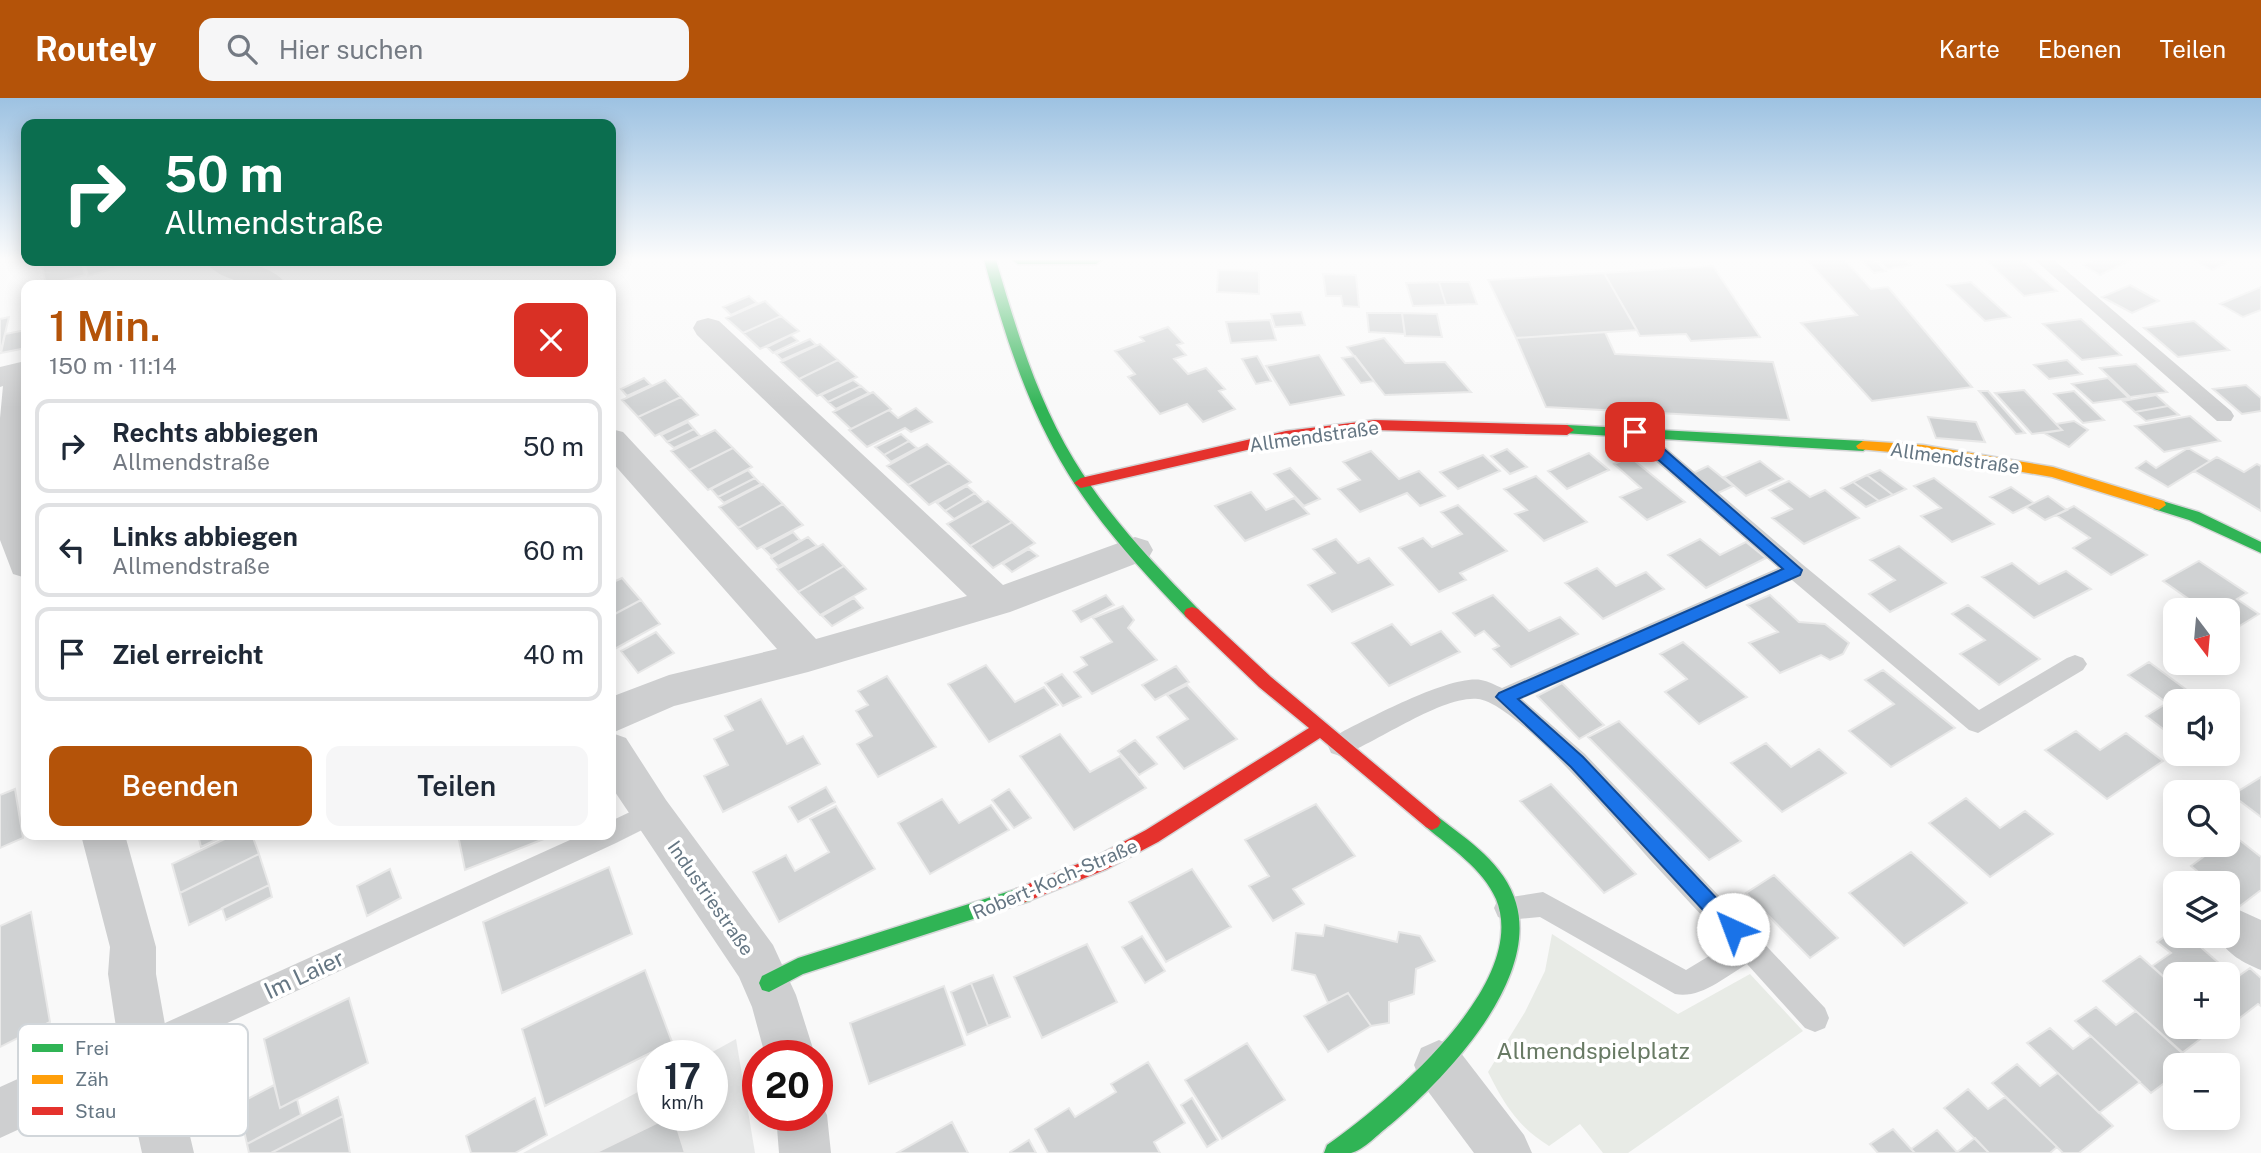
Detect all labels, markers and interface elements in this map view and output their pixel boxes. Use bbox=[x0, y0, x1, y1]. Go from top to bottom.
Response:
search box bbox=[199, 18, 689, 81]
text: Routely bbox=[35, 30, 157, 68]
icon: search bbox=[223, 30, 261, 68]
text: Hier suchen bbox=[279, 34, 423, 65]
text: Karte bbox=[1939, 35, 2000, 63]
text: Ebenen bbox=[2038, 35, 2122, 63]
text: Teilen bbox=[2160, 35, 2226, 63]
text: 50 m bbox=[164, 145, 284, 203]
icon: right bbox=[49, 147, 140, 238]
text: Allmendstraße bbox=[164, 204, 384, 241]
text: 1 Min. bbox=[49, 301, 160, 350]
button: close bbox=[514, 303, 588, 377]
text: 150 m · 11:14 bbox=[49, 352, 177, 379]
pin bbox=[1605, 402, 1665, 462]
icon: arrive bbox=[1616, 413, 1654, 451]
street label: Allmendstraße bbox=[1248, 416, 1380, 456]
text: Rechts abbiegen bbox=[112, 417, 318, 448]
icon: right bbox=[53, 427, 91, 465]
text: 50 m bbox=[523, 431, 584, 462]
street label: Allmendstraße bbox=[1889, 438, 2021, 478]
text: Allmendstraße bbox=[112, 448, 270, 475]
text: Links abbiegen bbox=[112, 521, 298, 552]
icon: left bbox=[53, 531, 91, 569]
text: 60 m bbox=[523, 535, 584, 566]
text: Allmendstraße bbox=[112, 552, 270, 579]
north arrow bbox=[2163, 598, 2240, 676]
map controls bbox=[2163, 598, 2240, 1130]
icon: arrive bbox=[53, 635, 91, 673]
text: Ziel erreicht bbox=[112, 639, 264, 670]
text: 40 m bbox=[523, 639, 584, 670]
button: sound bbox=[2163, 689, 2240, 766]
button: Beenden bbox=[49, 746, 312, 826]
button: Teilen bbox=[326, 746, 588, 826]
button: search bbox=[2163, 780, 2240, 857]
street label: Robert-Koch-Straße bbox=[969, 834, 1141, 924]
street label: Industriestraße bbox=[663, 837, 759, 959]
button: layers bbox=[2163, 871, 2240, 948]
position arrow bbox=[1696, 892, 1770, 966]
street label: Im Laier bbox=[260, 944, 348, 1004]
button: + bbox=[2163, 962, 2240, 1039]
legend bbox=[18, 1024, 248, 1136]
text: Frei bbox=[75, 1037, 109, 1059]
park label: Allmendspielplatz bbox=[1496, 1037, 1690, 1064]
speed limit sign: 20 bbox=[742, 1040, 833, 1131]
button: − bbox=[2163, 1053, 2240, 1130]
text: 17 bbox=[664, 1056, 701, 1097]
text: Zäh bbox=[75, 1068, 109, 1090]
text: km/h bbox=[661, 1092, 704, 1113]
text: Stau bbox=[75, 1100, 116, 1122]

